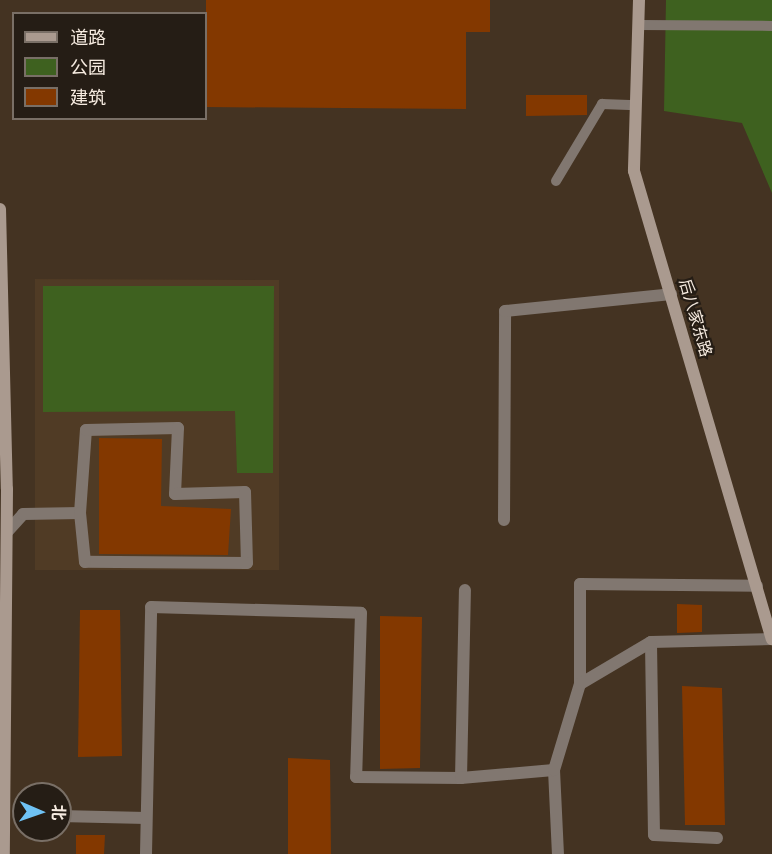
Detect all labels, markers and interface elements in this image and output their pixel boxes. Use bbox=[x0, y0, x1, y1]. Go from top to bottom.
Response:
legend bbox=[12, 12, 207, 120]
text: 道路 bbox=[70, 25, 106, 50]
text: 公园 bbox=[70, 55, 106, 80]
text: 建筑 bbox=[70, 85, 106, 110]
street label: 后八家东路 bbox=[675, 277, 715, 359]
north arrow bbox=[12, 782, 72, 842]
text: 北 bbox=[47, 804, 70, 821]

